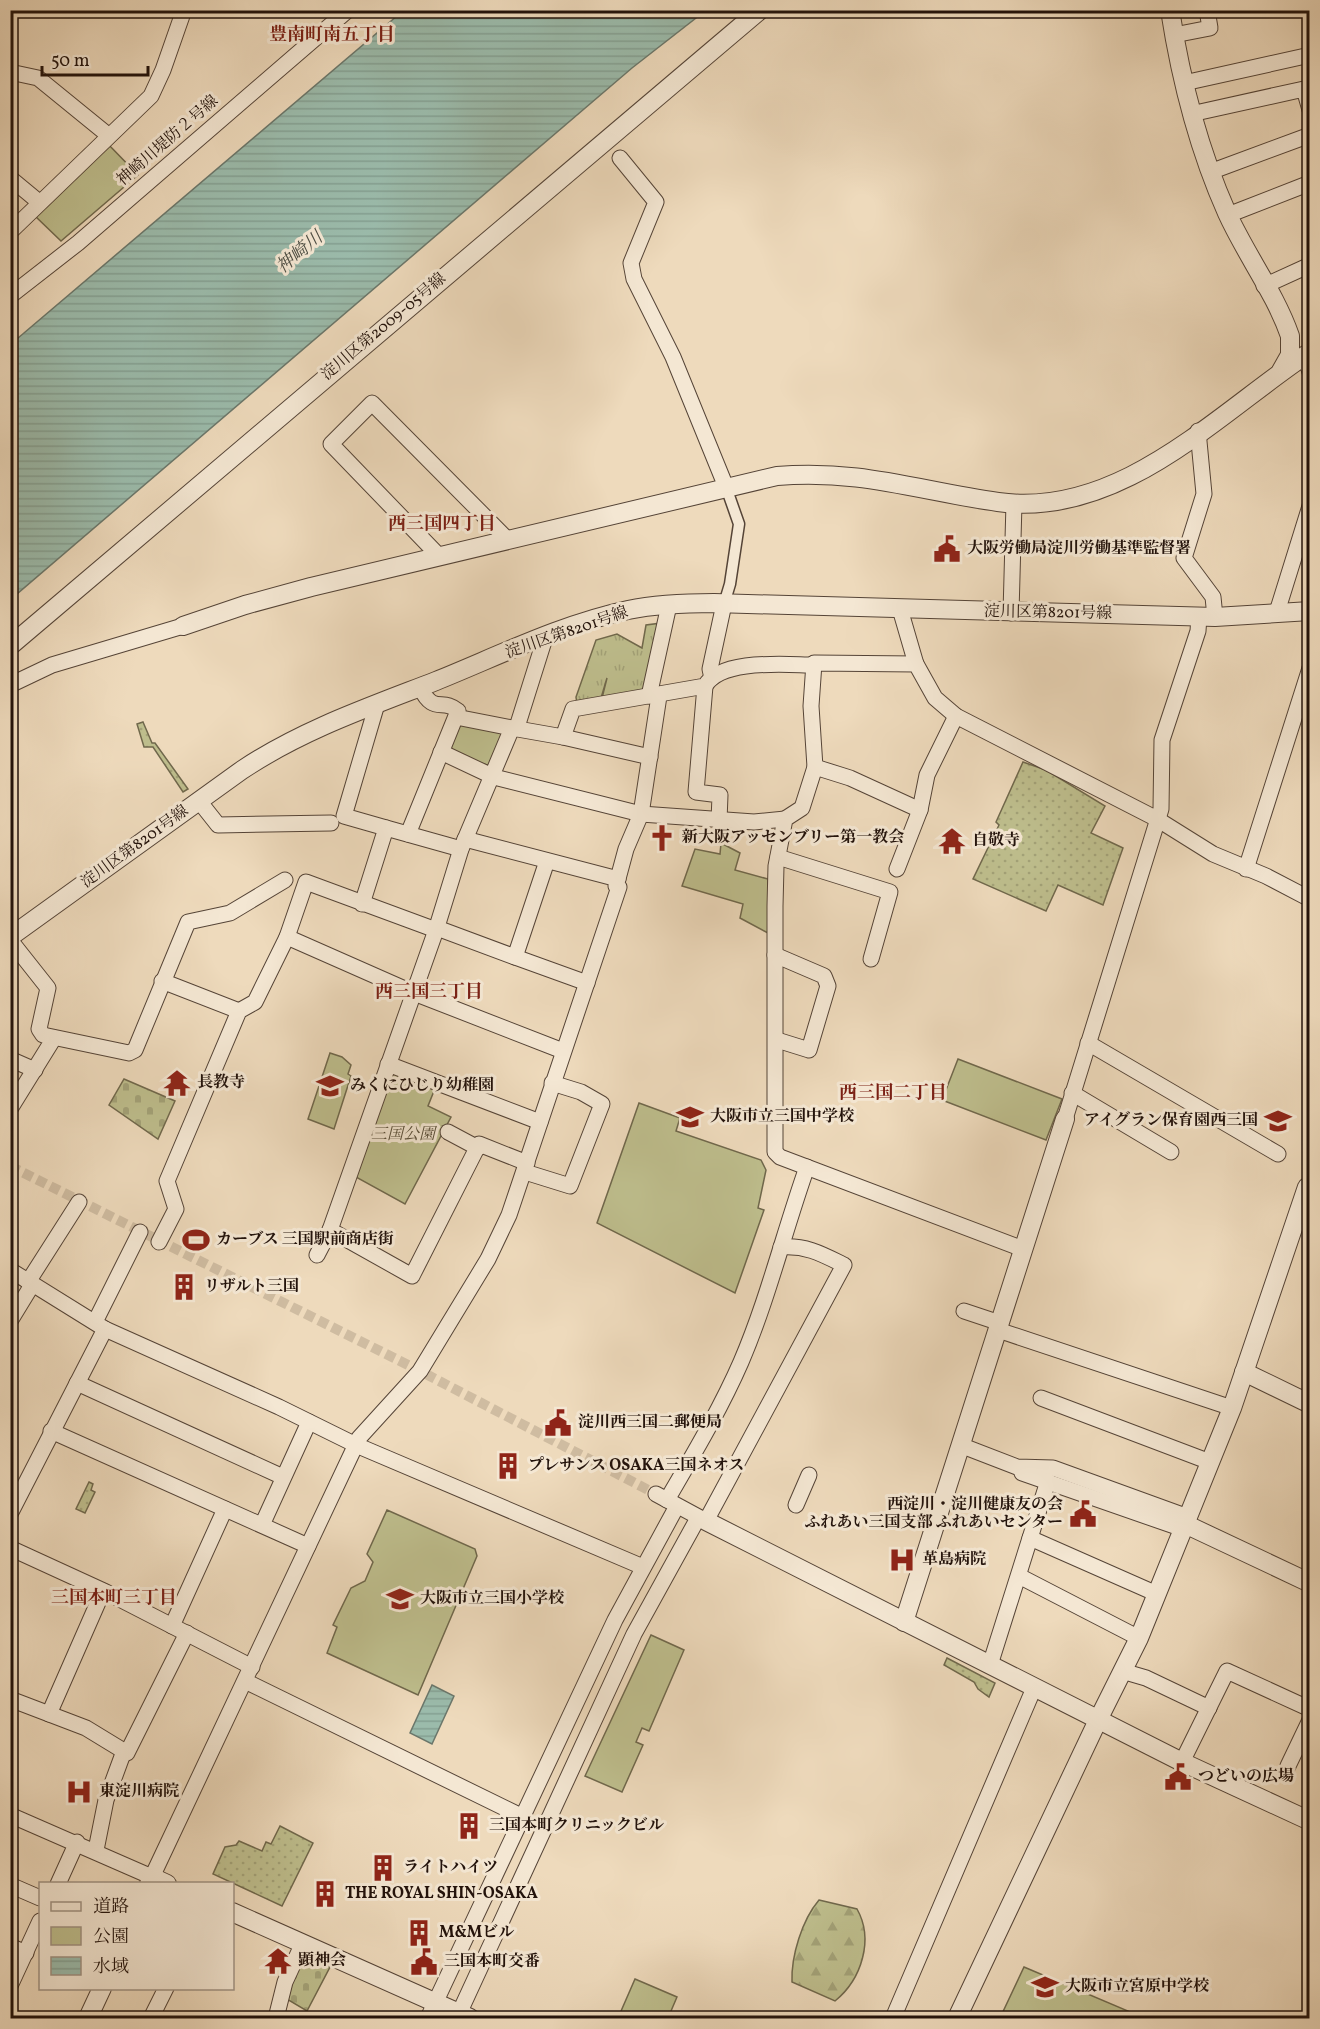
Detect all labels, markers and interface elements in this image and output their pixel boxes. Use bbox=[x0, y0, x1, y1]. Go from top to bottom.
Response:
district label: 豊南町南五丁目 bbox=[269, 23, 395, 48]
scale bar bbox=[42, 39, 148, 77]
text: 50 m bbox=[51, 49, 90, 74]
street label: 神崎川堤防２号線 bbox=[112, 91, 224, 191]
water label: 神崎川 bbox=[271, 225, 330, 280]
street label: 淀川区第2009-05号線 bbox=[317, 268, 451, 386]
district label: 西三国四丁目 bbox=[388, 512, 496, 537]
public building icon: 大阪労働局淀川労働基準監督署 bbox=[932, 534, 962, 564]
place label: 大阪労働局淀川労働基準監督署 bbox=[967, 538, 1191, 560]
street label: 淀川区第8201号線 bbox=[984, 601, 1112, 625]
street label: 淀川区第8201号線 bbox=[503, 602, 631, 664]
street label: 淀川区第8201号線 bbox=[77, 800, 193, 894]
church icon: 新大阪アッセンブリー第一教会 bbox=[647, 823, 677, 853]
temple icon: 自敬寺 bbox=[937, 826, 967, 856]
place label: 新大阪アッセンブリー第一教会 bbox=[681, 827, 904, 849]
place label: 自敬寺 bbox=[972, 830, 1020, 852]
district label: 西三国三丁目 bbox=[375, 980, 483, 1005]
temple icon: 長教寺 bbox=[162, 1068, 192, 1098]
school or university icon: みくにひじり幼稚園 bbox=[315, 1071, 345, 1101]
place label: 長教寺 bbox=[197, 1072, 245, 1094]
place label: みくにひじり幼稚園 bbox=[350, 1075, 494, 1097]
district label: 西三国二丁目 bbox=[839, 1081, 947, 1106]
school or university icon: 大阪市立三国中学校 bbox=[675, 1102, 705, 1132]
place label: 大阪市立三国中学校 bbox=[710, 1106, 855, 1128]
school or university icon: アイグラン保育園西三国 bbox=[1263, 1106, 1293, 1136]
place label: アイグラン保育園西三国 bbox=[1084, 1110, 1258, 1132]
park label: 三国公園 bbox=[371, 1124, 438, 1146]
sports icon: カーブス 三国駅前商店街 bbox=[181, 1225, 211, 1255]
place label: カーブス 三国駅前商店街 bbox=[216, 1229, 394, 1251]
building icon: リザルト三国 bbox=[169, 1272, 199, 1302]
place label: リザルト三国 bbox=[204, 1276, 299, 1298]
public building icon: 淀川西三国二郵便局 bbox=[543, 1408, 573, 1438]
place label: 淀川西三国二郵便局 bbox=[578, 1412, 722, 1434]
building icon: プレサンス OSAKA三国ネオス bbox=[493, 1451, 523, 1481]
place label: プレサンス OSAKA三国ネオス bbox=[528, 1455, 744, 1477]
place label: 西淀川・淀川健康友の会 ふれあい三国支部 ふれあいセンター bbox=[804, 1494, 1063, 1534]
public building icon: 西淀川・淀川健康友の会 ふれあい三国支部 ふれあいセンター bbox=[1068, 1499, 1098, 1529]
hospital icon: 革島病院 bbox=[887, 1545, 917, 1575]
place label: 革島病院 bbox=[922, 1549, 986, 1571]
school or university icon: 大阪市立三国小学校 bbox=[385, 1584, 415, 1614]
district label: 三国本町三丁目 bbox=[51, 1586, 177, 1611]
place label: 大阪市立三国小学校 bbox=[420, 1588, 565, 1610]
public building icon: つどいの広場 bbox=[1163, 1762, 1193, 1792]
place label: つどいの広場 bbox=[1198, 1766, 1294, 1788]
hospital icon: 東淀川病院 bbox=[64, 1777, 94, 1807]
place label: 東淀川病院 bbox=[99, 1781, 179, 1803]
building icon: 三国本町クリニックビル bbox=[454, 1811, 484, 1841]
place label: 三国本町クリニックビル bbox=[489, 1815, 664, 1837]
building icon: ライトハイツ bbox=[368, 1853, 398, 1883]
place label: ライトハイツ bbox=[403, 1857, 498, 1879]
building icon: THE ROYAL SHIN-OSAKA bbox=[310, 1879, 340, 1909]
legend bbox=[39, 1882, 234, 1990]
place label: THE ROYAL SHIN-OSAKA bbox=[345, 1883, 539, 1905]
text: 道路 bbox=[93, 1895, 129, 1920]
building icon: M&Mビル bbox=[404, 1918, 434, 1948]
place label: M&Mビル bbox=[439, 1922, 514, 1944]
text: 公園 bbox=[93, 1925, 129, 1950]
temple icon: 顕神会 bbox=[263, 1946, 293, 1976]
public building icon: 三国本町交番 bbox=[409, 1947, 439, 1977]
place label: 顕神会 bbox=[298, 1950, 346, 1972]
place label: 三国本町交番 bbox=[444, 1951, 540, 1973]
text: 水域 bbox=[93, 1955, 129, 1980]
school or university icon: 大阪市立宮原中学校 bbox=[1030, 1972, 1060, 2002]
place label: 大阪市立宮原中学校 bbox=[1065, 1976, 1210, 1998]

